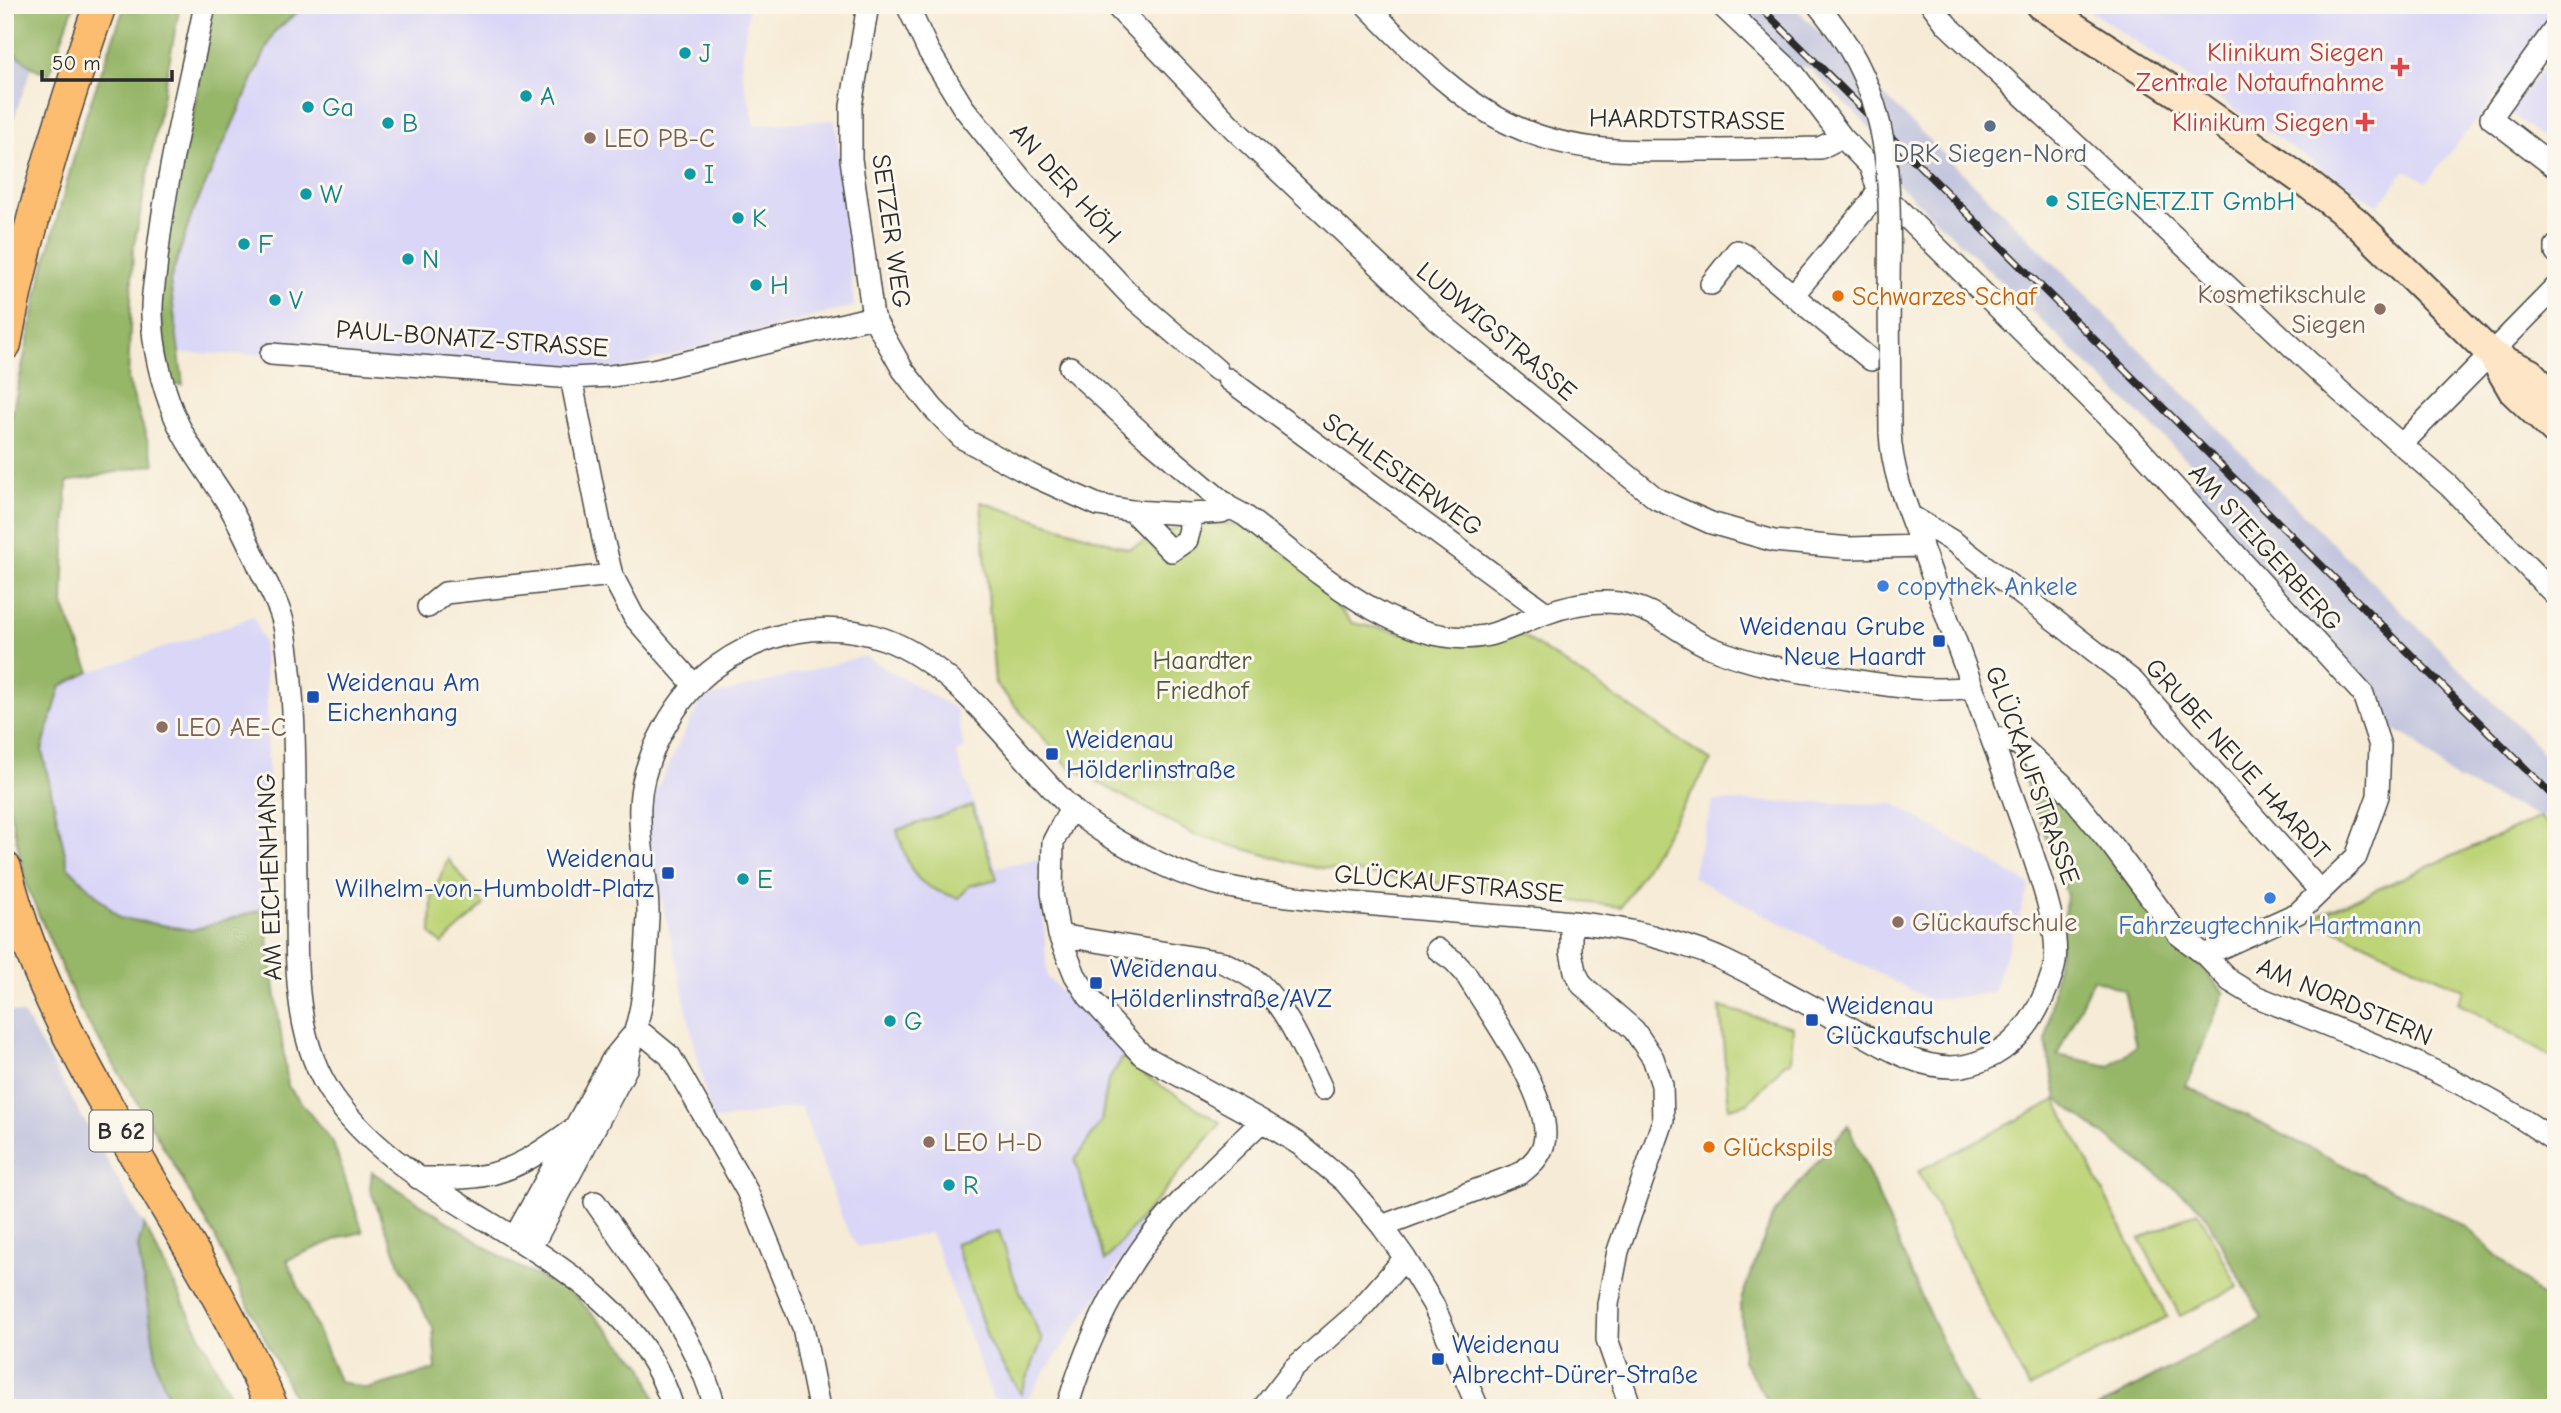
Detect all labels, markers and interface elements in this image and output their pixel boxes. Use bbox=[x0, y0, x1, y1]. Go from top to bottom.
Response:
scale bar bbox=[42, 38, 172, 82]
place label: Klinikum Siegen Zentrale Notaufnahme bbox=[2136, 38, 2384, 98]
place label: J bbox=[699, 39, 711, 69]
marker: J bbox=[677, 45, 693, 61]
text: 50 m bbox=[52, 51, 101, 75]
marker: Klinikum Siegen Zentrale Notaufnahme bbox=[2390, 57, 2410, 77]
place label: A bbox=[540, 82, 555, 112]
marker: A bbox=[518, 88, 534, 104]
place label: Ga bbox=[322, 93, 354, 123]
marker: Ga bbox=[300, 99, 316, 115]
street label: HAARDTSTRASSE bbox=[1589, 103, 1785, 137]
place label: Klinikum Siegen bbox=[2172, 108, 2349, 138]
place label: B bbox=[402, 109, 418, 139]
marker: Klinikum Siegen bbox=[2355, 112, 2375, 132]
marker: B bbox=[380, 115, 396, 131]
street label: AN DER HÖH bbox=[1003, 117, 1127, 250]
marker: DRK Siegen-Nord bbox=[1982, 118, 1998, 134]
place label: LEO PB-C bbox=[604, 124, 715, 154]
marker: LEO PB-C bbox=[582, 130, 598, 146]
place label: DRK Siegen-Nord bbox=[1893, 139, 2087, 169]
street label: SETZER WEG bbox=[865, 152, 917, 310]
place label: I bbox=[704, 160, 714, 190]
marker: I bbox=[682, 166, 698, 182]
place label: W bbox=[320, 180, 343, 210]
marker: W bbox=[298, 186, 314, 202]
place label: SIEGNETZ.IT GmbH bbox=[2066, 187, 2295, 217]
marker: SIEGNETZ.IT GmbH bbox=[2044, 193, 2060, 209]
place label: K bbox=[752, 204, 767, 234]
marker: K bbox=[730, 210, 746, 226]
place label: F bbox=[258, 230, 273, 260]
marker: F bbox=[236, 236, 252, 252]
place label: N bbox=[422, 245, 439, 275]
marker: N bbox=[400, 251, 416, 267]
street label: LUDWIGSTRASSE bbox=[1410, 256, 1582, 407]
place label: H bbox=[770, 271, 789, 301]
marker: H bbox=[748, 277, 764, 293]
place label: Kosmetikschule Siegen bbox=[2197, 280, 2366, 340]
place label: Schwarzes Schaf bbox=[1852, 282, 2038, 312]
place label: V bbox=[289, 286, 303, 316]
marker: Schwarzes Schaf bbox=[1830, 288, 1846, 304]
marker: V bbox=[267, 292, 283, 308]
marker: Kosmetikschule Siegen bbox=[2372, 301, 2388, 317]
street label: PAUL-BONATZ-STRASSE bbox=[335, 315, 609, 363]
street label: SCHLESIERWEG bbox=[1317, 407, 1488, 543]
street label: AM STEIGERBERG bbox=[2182, 458, 2348, 637]
place label: copythek Ankele bbox=[1897, 572, 2078, 602]
marker: copythek Ankele bbox=[1875, 578, 1891, 594]
place label: Weidenau Grube Neue Haardt bbox=[1740, 612, 1927, 672]
marker: Weidenau Grube Neue Haardt bbox=[1931, 633, 1947, 649]
park label: Haardter Friedhof bbox=[1153, 646, 1252, 706]
street label: GRUBE NEUE HAARDT bbox=[2139, 653, 2336, 867]
street label: GLÜCKAUFSTRASSE bbox=[1979, 662, 2086, 889]
place label: Weidenau Am Eichenhang bbox=[327, 668, 480, 728]
marker: Weidenau Am Eichenhang bbox=[305, 689, 321, 705]
place label: LEO AE-C bbox=[176, 713, 287, 743]
marker: LEO AE-C bbox=[154, 719, 170, 735]
place label: Weidenau Hölderlinstraße bbox=[1066, 725, 1236, 785]
marker: Weidenau Hölderlinstraße bbox=[1044, 746, 1060, 762]
street label: AM EICHENHANG bbox=[251, 773, 289, 981]
place label: Weidenau Wilhelm-von-Humboldt-Platz bbox=[335, 844, 654, 904]
street label: GLÜCKAUFSTRASSE bbox=[1333, 859, 1565, 909]
marker: Weidenau Wilhelm-von-Humboldt-Platz bbox=[660, 865, 676, 881]
place label: E bbox=[757, 865, 773, 895]
marker: E bbox=[735, 871, 751, 887]
marker: Fahrzeugtechnik Hartmann bbox=[2262, 890, 2278, 906]
place label: Glückaufschule bbox=[1912, 908, 2077, 938]
place label: Fahrzeugtechnik Hartmann bbox=[2118, 911, 2422, 941]
marker: Glückaufschule bbox=[1890, 914, 1906, 930]
street label: AM NORDSTERN bbox=[2252, 951, 2437, 1052]
place label: Weidenau Hölderlinstraße/AVZ bbox=[1110, 954, 1332, 1014]
marker: Weidenau Hölderlinstraße/AVZ bbox=[1088, 975, 1104, 991]
place label: Weidenau Glückaufschule bbox=[1826, 991, 1991, 1051]
place label: G bbox=[904, 1007, 923, 1037]
marker: Weidenau Glückaufschule bbox=[1804, 1012, 1820, 1028]
marker: G bbox=[882, 1013, 898, 1029]
road number: B 62 bbox=[90, 1111, 152, 1152]
place label: LEO H-D bbox=[943, 1128, 1042, 1158]
place label: Glückspils bbox=[1723, 1133, 1833, 1163]
marker: LEO H-D bbox=[921, 1134, 937, 1150]
marker: Glückspils bbox=[1701, 1139, 1717, 1155]
place label: R bbox=[963, 1171, 979, 1201]
marker: R bbox=[941, 1177, 957, 1193]
place label: Weidenau Albrecht-Dürer-Straße bbox=[1452, 1330, 1698, 1390]
marker: Weidenau Albrecht-Dürer-Straße bbox=[1430, 1351, 1446, 1367]

